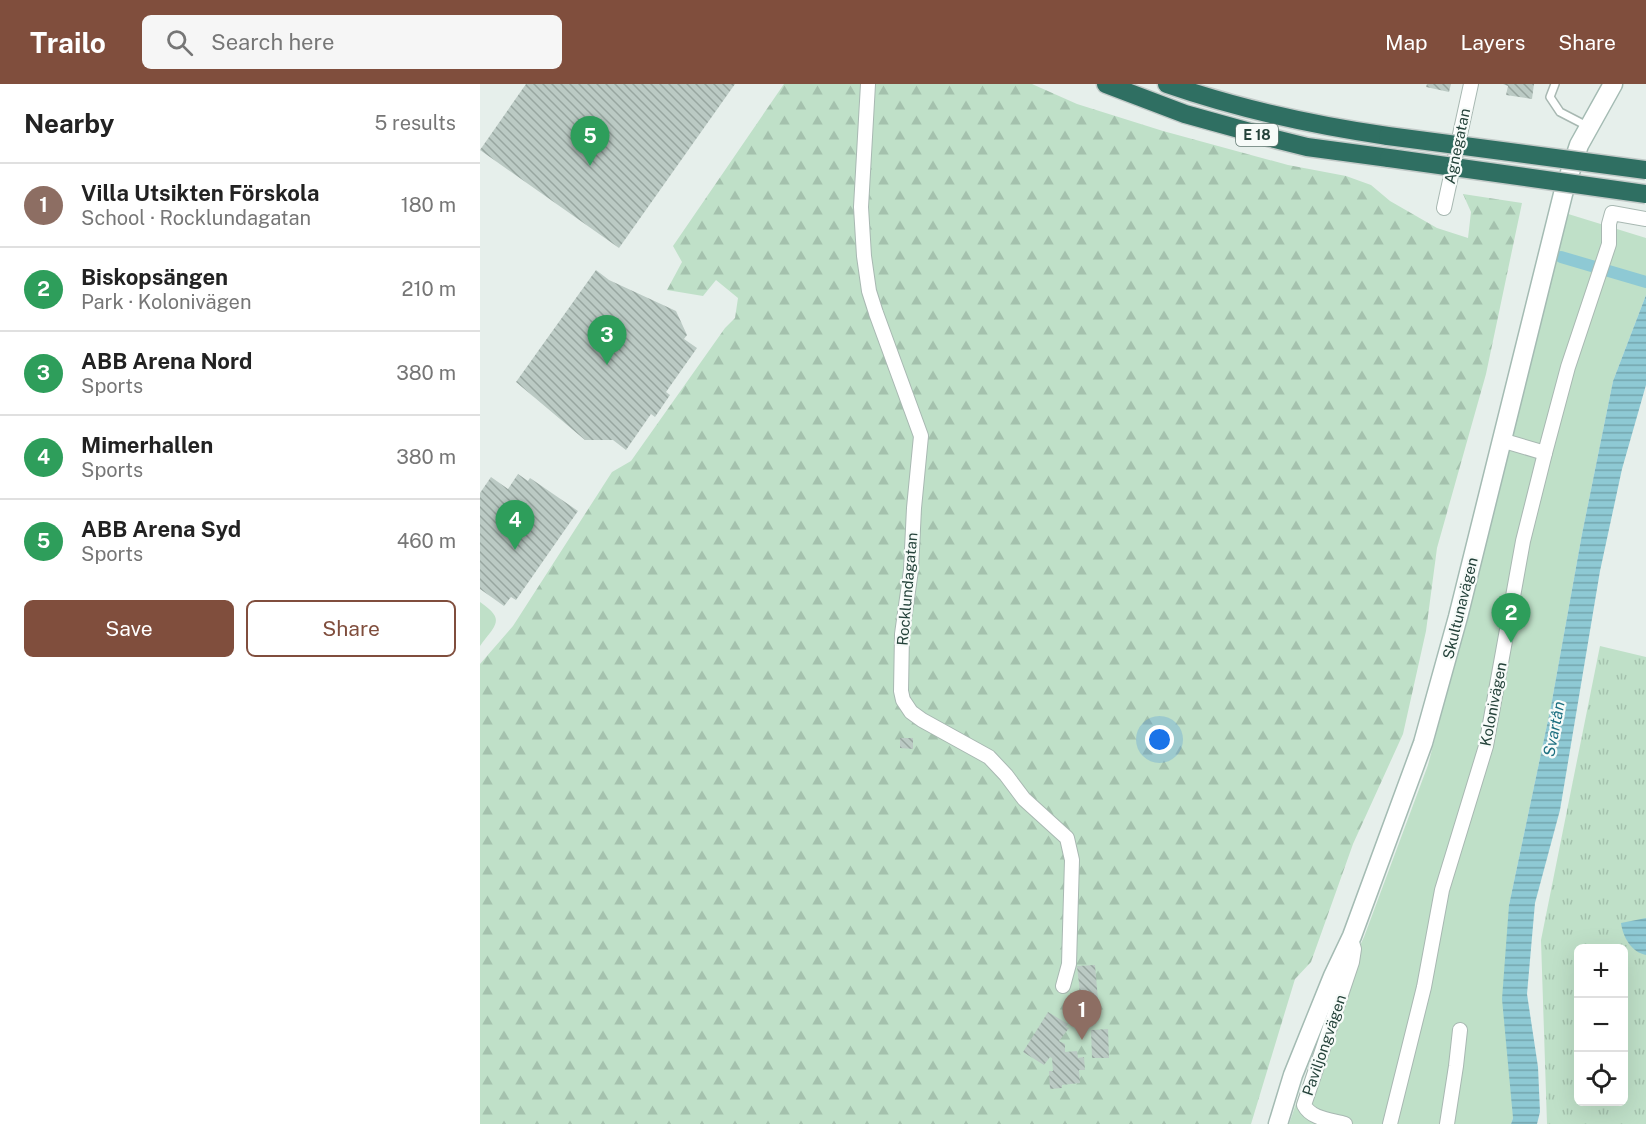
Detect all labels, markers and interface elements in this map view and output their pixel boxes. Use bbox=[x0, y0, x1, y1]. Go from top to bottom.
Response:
search box bbox=[142, 15, 562, 69]
text: Trailo bbox=[30, 26, 106, 59]
icon: search bbox=[163, 26, 196, 59]
text: Search here bbox=[211, 29, 334, 55]
text: Map bbox=[1385, 30, 1428, 55]
text: Layers bbox=[1461, 30, 1525, 55]
text: Share bbox=[1558, 30, 1616, 55]
street label: Agnegatan bbox=[1441, 107, 1473, 185]
text: Nearby bbox=[24, 108, 114, 139]
text: 5 results bbox=[374, 111, 456, 135]
pin: 5 bbox=[570, 116, 610, 166]
road number: E 18 bbox=[1236, 124, 1278, 146]
text: Villa Utsikten Förskola bbox=[81, 180, 320, 206]
text: 1 bbox=[39, 193, 48, 217]
text: 180 m bbox=[401, 193, 456, 217]
text: School · Rocklundagatan bbox=[81, 206, 311, 230]
text: Biskopsängen bbox=[81, 264, 228, 290]
text: 2 bbox=[37, 277, 50, 301]
text: 210 m bbox=[402, 277, 456, 301]
text: Park · Kolonivägen bbox=[81, 290, 251, 314]
pin: 3 bbox=[588, 316, 626, 365]
text: ABB Arena Nord bbox=[81, 348, 252, 374]
text: 3 bbox=[37, 361, 50, 385]
text: 380 m bbox=[396, 361, 456, 385]
text: Sports bbox=[81, 374, 143, 398]
text: Mimerhallen bbox=[81, 432, 213, 458]
text: 4 bbox=[37, 445, 50, 469]
text: 380 m bbox=[396, 445, 456, 469]
text: Sports bbox=[81, 458, 143, 482]
pin: 4 bbox=[495, 500, 534, 550]
text: ABB Arena Syd bbox=[81, 516, 241, 542]
text: 5 bbox=[37, 529, 50, 553]
text: 460 m bbox=[397, 529, 456, 553]
street label: Rocklundagatan bbox=[894, 532, 920, 646]
text: Sports bbox=[81, 542, 143, 566]
street label: Skultunavägen bbox=[1439, 555, 1481, 661]
pin: 2 bbox=[1492, 594, 1530, 643]
button: Save bbox=[24, 600, 234, 657]
button: Share bbox=[246, 600, 456, 657]
street label: Kolonivägen bbox=[1477, 661, 1509, 747]
water label: Svartån bbox=[1539, 700, 1569, 758]
your location bbox=[1145, 725, 1174, 754]
map controls bbox=[1574, 944, 1628, 1106]
button: + bbox=[1574, 944, 1628, 998]
pin: 1 bbox=[1062, 990, 1102, 1040]
street label: Paviljongvägen bbox=[1299, 992, 1349, 1098]
button: − bbox=[1574, 998, 1628, 1052]
button: locate bbox=[1574, 1052, 1628, 1106]

